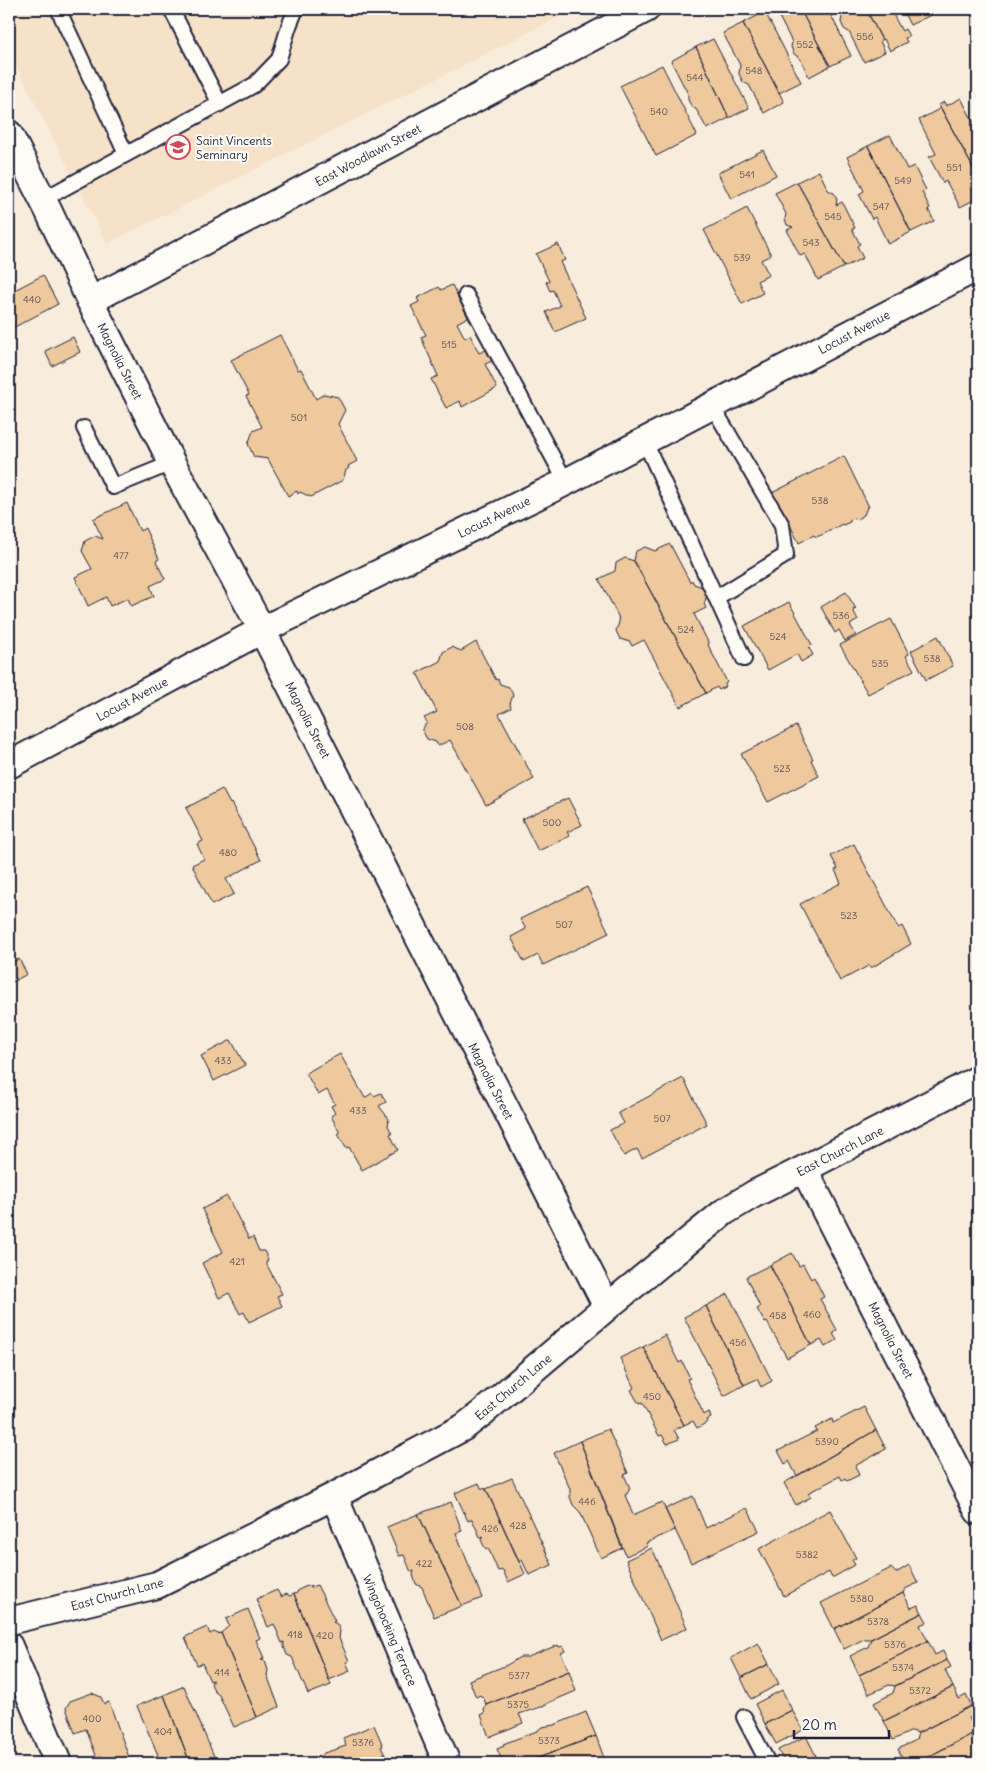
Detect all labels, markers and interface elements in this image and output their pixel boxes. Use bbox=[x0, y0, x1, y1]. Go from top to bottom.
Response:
house number: 556 bbox=[856, 30, 874, 43]
house number: 552 bbox=[797, 38, 814, 51]
house number: 548 bbox=[745, 64, 763, 77]
house number: 544 bbox=[686, 71, 704, 84]
house number: 540 bbox=[650, 105, 668, 118]
street label: East Woodlawn Street bbox=[312, 121, 424, 189]
place label: Saint Vincents Seminary bbox=[196, 133, 272, 162]
school or university icon: Saint Vincents Seminary bbox=[165, 134, 191, 160]
house number: 551 bbox=[946, 161, 962, 174]
house number: 541 bbox=[739, 168, 755, 181]
house number: 549 bbox=[894, 174, 912, 187]
house number: 547 bbox=[873, 200, 889, 213]
house number: 545 bbox=[824, 210, 842, 223]
house number: 543 bbox=[802, 236, 820, 249]
house number: 539 bbox=[733, 251, 751, 264]
house number: 440 bbox=[23, 293, 41, 306]
street label: Locust Avenue bbox=[816, 307, 892, 357]
street label: Magnolia Street bbox=[94, 320, 146, 402]
house number: 515 bbox=[441, 338, 457, 351]
house number: 501 bbox=[291, 411, 307, 424]
street label: Locust Avenue bbox=[455, 493, 533, 541]
house number: 538 bbox=[811, 494, 829, 507]
house number: 477 bbox=[113, 549, 129, 562]
house number: 536 bbox=[832, 609, 850, 622]
house number: 524 bbox=[678, 623, 695, 636]
house number: 524 bbox=[770, 630, 787, 643]
house number: 538 bbox=[923, 652, 941, 665]
house number: 535 bbox=[871, 657, 889, 670]
street label: Locust Avenue bbox=[94, 674, 170, 724]
street label: Magnolia Street bbox=[282, 679, 334, 761]
house number: 508 bbox=[456, 720, 474, 733]
house number: 523 bbox=[774, 762, 791, 775]
house number: 500 bbox=[543, 816, 561, 829]
house number: 480 bbox=[219, 846, 237, 859]
house number: 523 bbox=[841, 909, 858, 922]
house number: 507 bbox=[555, 918, 573, 931]
street label: Magnolia Street bbox=[465, 1040, 517, 1122]
house number: 433 bbox=[214, 1054, 232, 1067]
house number: 433 bbox=[349, 1104, 367, 1117]
house number: 507 bbox=[653, 1112, 671, 1125]
street label: East Church Lane bbox=[794, 1123, 886, 1179]
house number: 421 bbox=[229, 1255, 245, 1268]
street label: Magnolia Street bbox=[865, 1299, 917, 1381]
house number: 460 bbox=[803, 1308, 821, 1321]
house number: 458 bbox=[769, 1309, 787, 1322]
house number: 456 bbox=[729, 1336, 747, 1349]
street label: East Church Lane bbox=[472, 1351, 554, 1423]
house number: 450 bbox=[643, 1390, 661, 1403]
house number: 5390 bbox=[815, 1435, 839, 1448]
house number: 446 bbox=[578, 1495, 596, 1508]
house number: 428 bbox=[509, 1519, 527, 1532]
house number: 426 bbox=[481, 1522, 499, 1535]
house number: 5382 bbox=[796, 1548, 819, 1561]
house number: 422 bbox=[416, 1557, 433, 1570]
street label: Wingohocking Terrace bbox=[360, 1572, 420, 1688]
street label: East Church Lane bbox=[69, 1574, 165, 1614]
house number: 5380 bbox=[850, 1592, 874, 1605]
house number: 5378 bbox=[867, 1615, 889, 1628]
house number: 418 bbox=[287, 1628, 303, 1641]
house number: 420 bbox=[316, 1629, 334, 1642]
house number: 5376 bbox=[884, 1638, 906, 1651]
house number: 5374 bbox=[892, 1661, 914, 1674]
house number: 414 bbox=[214, 1666, 230, 1679]
house number: 5377 bbox=[508, 1669, 530, 1682]
house number: 5372 bbox=[909, 1684, 931, 1697]
house number: 5375 bbox=[507, 1698, 529, 1711]
scale bar bbox=[794, 1707, 890, 1739]
house number: 400 bbox=[83, 1712, 101, 1725]
text: 20 m bbox=[802, 1715, 837, 1734]
house number: 404 bbox=[154, 1725, 172, 1738]
house number: 5373 bbox=[538, 1734, 560, 1747]
house number: 5376 bbox=[352, 1736, 374, 1749]

